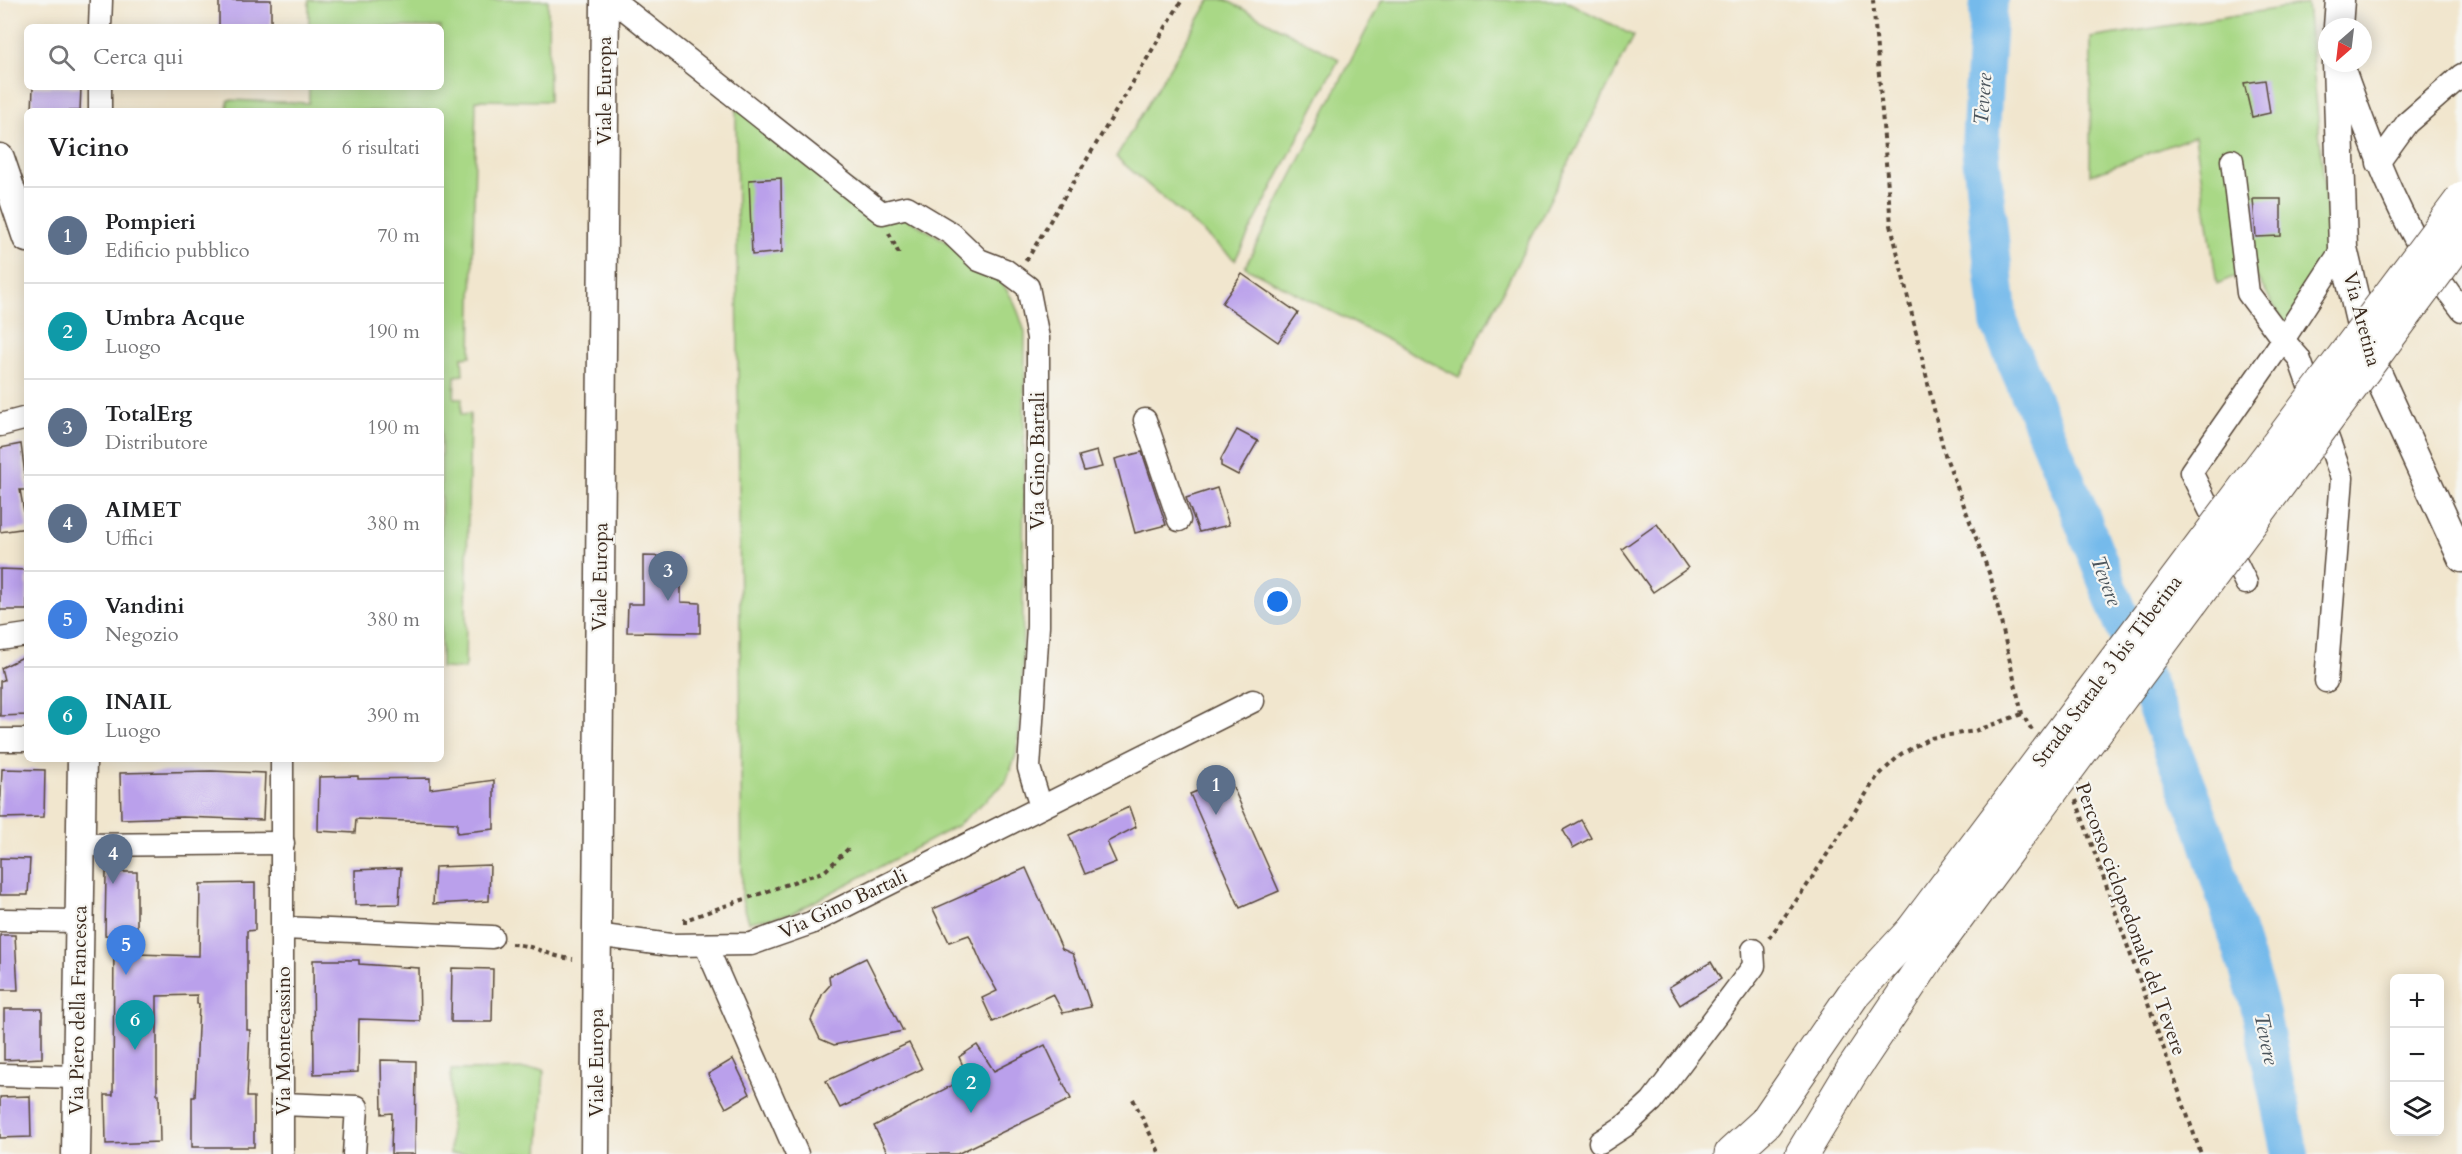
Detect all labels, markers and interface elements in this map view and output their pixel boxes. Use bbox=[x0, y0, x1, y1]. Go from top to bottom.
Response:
north arrow bbox=[2318, 18, 2372, 72]
search box bbox=[24, 24, 444, 90]
street label: Viale Europa bbox=[591, 36, 618, 146]
icon: search bbox=[45, 41, 78, 74]
text: Cerca qui bbox=[93, 42, 183, 72]
water label: Tevere bbox=[1967, 71, 1999, 126]
text: Vicino bbox=[48, 130, 129, 165]
text: 6 risultati bbox=[342, 134, 420, 161]
text: Pompieri bbox=[105, 207, 196, 237]
text: 1 bbox=[62, 222, 73, 249]
text: 70 m bbox=[377, 222, 420, 249]
text: Edificio pubblico bbox=[105, 237, 250, 264]
street label: Via Aretina bbox=[2336, 269, 2388, 370]
text: Umbra Acque bbox=[105, 303, 245, 333]
text: 2 bbox=[62, 318, 73, 345]
text: 190 m bbox=[367, 318, 420, 345]
text: Luogo bbox=[105, 333, 161, 360]
street label: Via Gino Bartali bbox=[1024, 391, 1051, 530]
text: TotalErg bbox=[105, 399, 192, 429]
text: 3 bbox=[62, 414, 73, 441]
text: 190 m bbox=[367, 414, 420, 441]
text: Distributore bbox=[105, 429, 208, 456]
text: AIMET bbox=[105, 495, 182, 525]
text: 4 bbox=[62, 510, 73, 537]
text: 380 m bbox=[367, 510, 420, 537]
street label: Viale Europa bbox=[586, 522, 614, 632]
text: Uffici bbox=[105, 525, 153, 552]
water label: Tevere bbox=[2083, 551, 2129, 611]
pin: 3 bbox=[648, 552, 688, 601]
street label: Strada Statale 3 bis Tiberina bbox=[2026, 569, 2188, 772]
your location bbox=[1263, 587, 1292, 616]
text: Vandini bbox=[105, 591, 185, 621]
text: 5 bbox=[62, 606, 73, 633]
text: 380 m bbox=[367, 606, 420, 633]
text: Negozio bbox=[105, 621, 179, 648]
text: INAIL bbox=[105, 687, 172, 717]
text: 6 bbox=[62, 702, 73, 729]
text: 390 m bbox=[367, 702, 420, 729]
text: Luogo bbox=[105, 717, 161, 744]
pin: 1 bbox=[1196, 766, 1236, 815]
street label: Percorso ciclopedonale del Tevere bbox=[2069, 779, 2193, 1059]
pin: 4 bbox=[94, 834, 132, 884]
street label: Via Gino Bartali bbox=[775, 862, 912, 946]
street label: Via Piero della Francesca bbox=[63, 905, 93, 1115]
pin: 5 bbox=[106, 926, 146, 975]
street label: Via Montecassino bbox=[270, 966, 297, 1116]
map controls bbox=[2390, 974, 2444, 1136]
button: + bbox=[2390, 974, 2444, 1028]
pin: 6 bbox=[116, 1000, 154, 1050]
street label: Viale Europa bbox=[583, 1008, 610, 1118]
water label: Tevere bbox=[2246, 1010, 2286, 1068]
button: − bbox=[2390, 1028, 2444, 1082]
pin: 2 bbox=[952, 1064, 990, 1113]
button: layers bbox=[2390, 1082, 2444, 1136]

